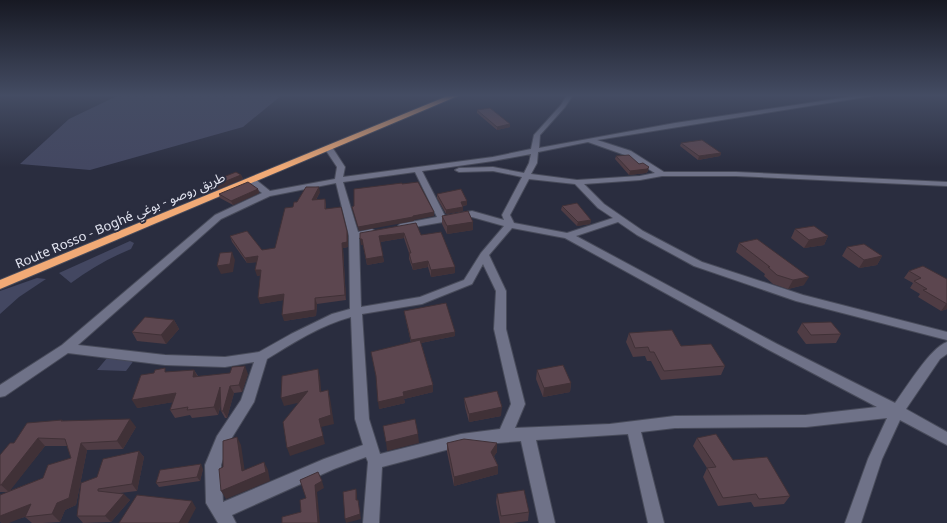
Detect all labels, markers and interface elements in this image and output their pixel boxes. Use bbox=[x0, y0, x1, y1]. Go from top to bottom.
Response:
street label: Route Rosso - Boghé طريق روصو - بوغي bbox=[12, 167, 229, 274]

